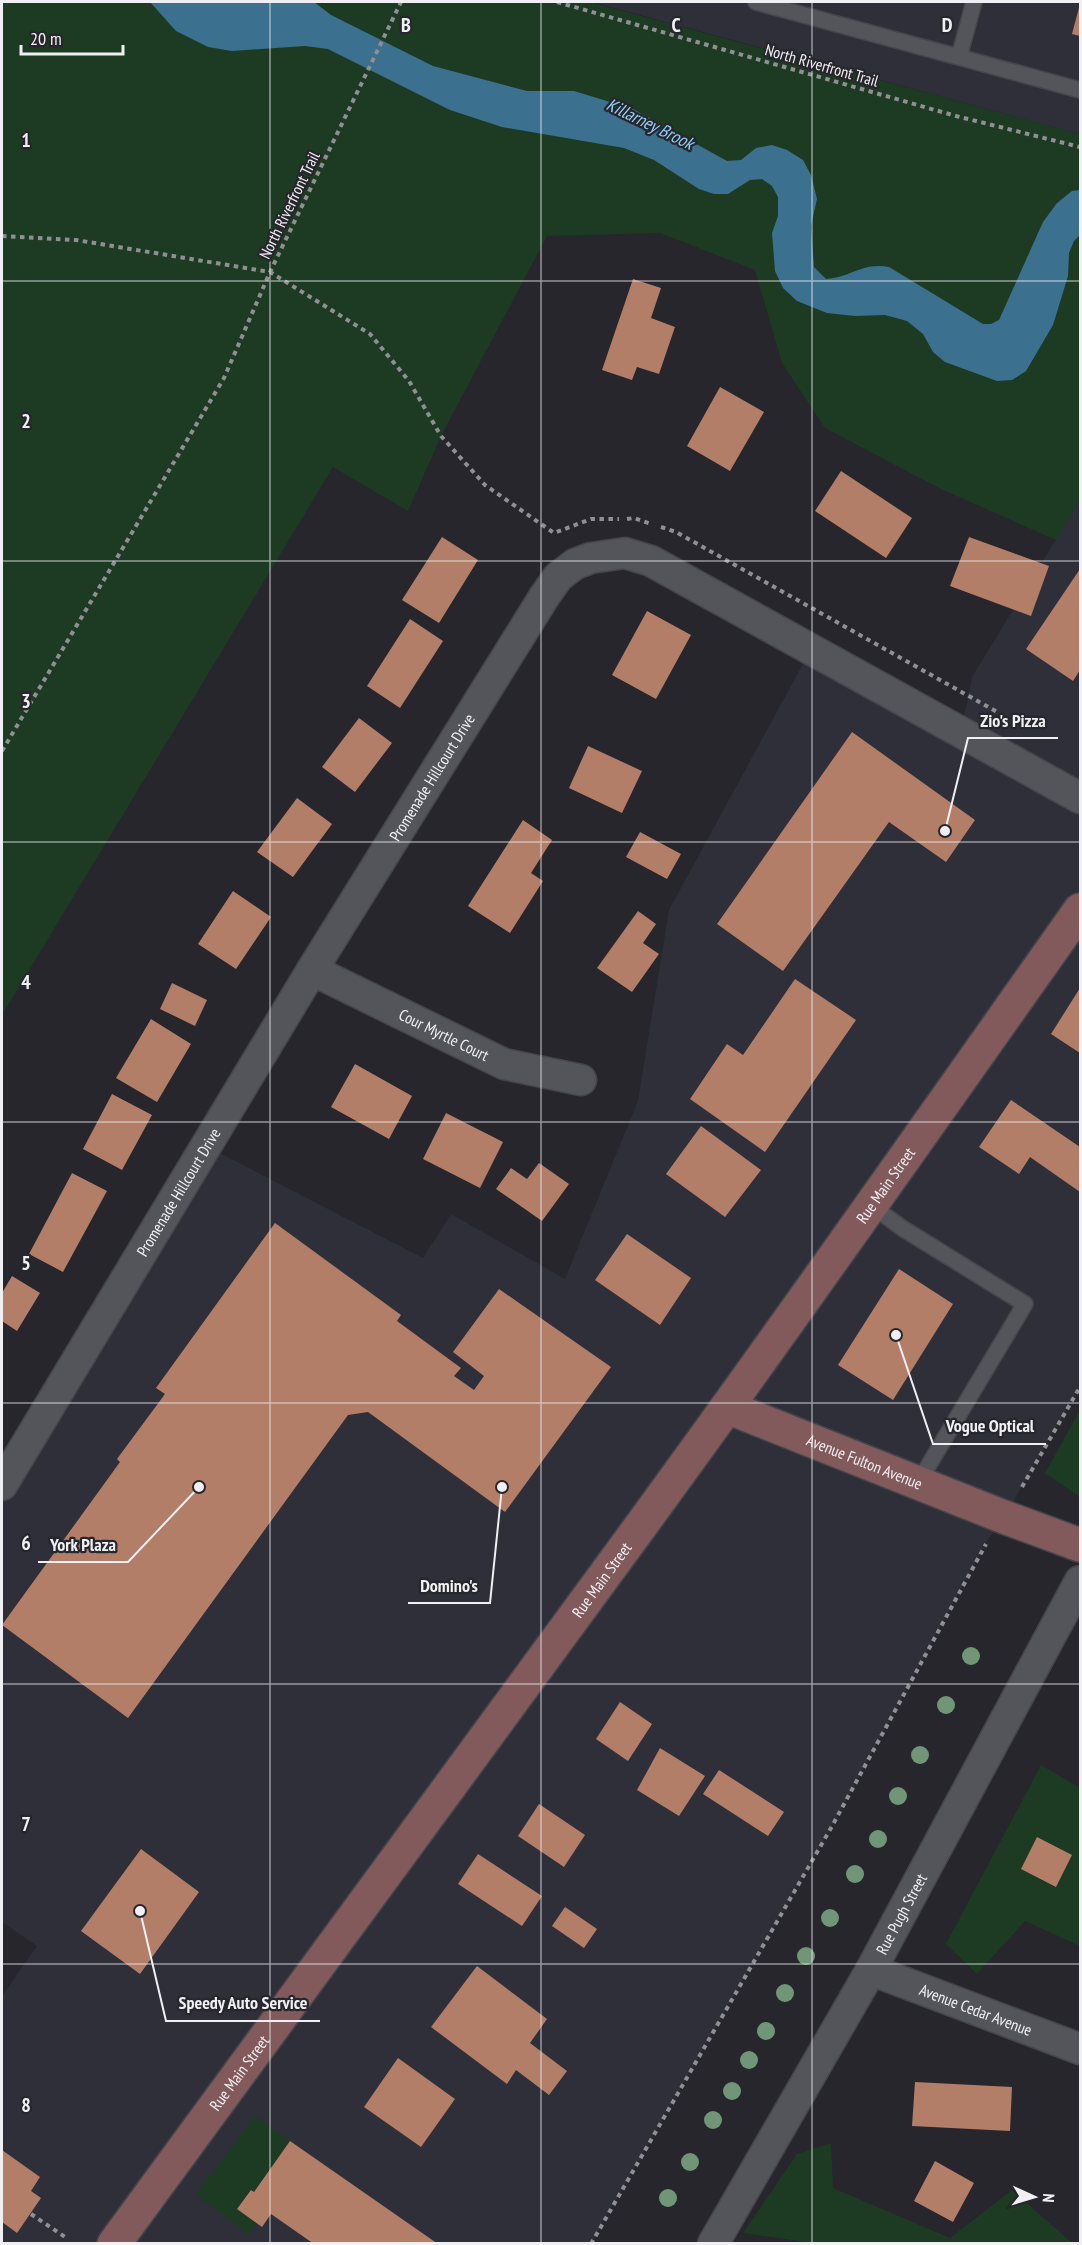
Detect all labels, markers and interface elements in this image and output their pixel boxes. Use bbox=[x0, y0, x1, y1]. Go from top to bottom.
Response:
text: B bbox=[401, 12, 411, 38]
text: C bbox=[671, 12, 681, 38]
text: D bbox=[942, 12, 953, 38]
scale bar bbox=[21, 18, 123, 56]
text: 20 m bbox=[30, 27, 62, 50]
street label: North Riverfront Trail bbox=[763, 39, 881, 91]
water label: Killarney Brook bbox=[603, 93, 699, 155]
text: 1 bbox=[21, 127, 31, 153]
street label: North Riverfront Trail bbox=[254, 148, 324, 262]
text: 2 bbox=[21, 408, 31, 434]
text: 3 bbox=[21, 688, 31, 714]
callout: Zio's Pizza bbox=[968, 702, 1058, 738]
text: Zio's Pizza bbox=[980, 709, 1046, 732]
street label: Promenade Hillcourt Drive bbox=[385, 710, 479, 845]
text: 4 bbox=[21, 969, 31, 995]
street label: Cour Myrtle Court bbox=[396, 1004, 493, 1065]
street label: Promenade Hillcourt Drive bbox=[132, 1124, 225, 1260]
street label: Rue Main Street bbox=[852, 1143, 919, 1227]
text: 5 bbox=[21, 1250, 31, 1276]
callout: Vogue Optical bbox=[933, 1408, 1046, 1444]
text: Vogue Optical bbox=[945, 1414, 1035, 1437]
street label: Avenue Fulton Avenue bbox=[804, 1430, 925, 1494]
callout: York Plaza bbox=[38, 1526, 128, 1562]
text: 6 bbox=[21, 1530, 31, 1556]
text: York Plaza bbox=[49, 1533, 116, 1556]
street label: Rue Main Street bbox=[567, 1538, 636, 1621]
callout: Domino's bbox=[408, 1567, 490, 1603]
text: Domino's bbox=[420, 1574, 478, 1597]
text: 7 bbox=[21, 1811, 31, 1837]
street label: Rue Pugh Street bbox=[871, 1869, 931, 1958]
street label: Avenue Cedar Avenue bbox=[917, 1979, 1035, 2040]
callout: Speedy Auto Service bbox=[166, 1985, 320, 2021]
text: Speedy Auto Service bbox=[179, 1991, 308, 2014]
street label: Rue Main Street bbox=[205, 2031, 274, 2114]
text: 8 bbox=[21, 2092, 31, 2118]
north arrow bbox=[1004, 2167, 1064, 2227]
text: N bbox=[1039, 2193, 1059, 2203]

